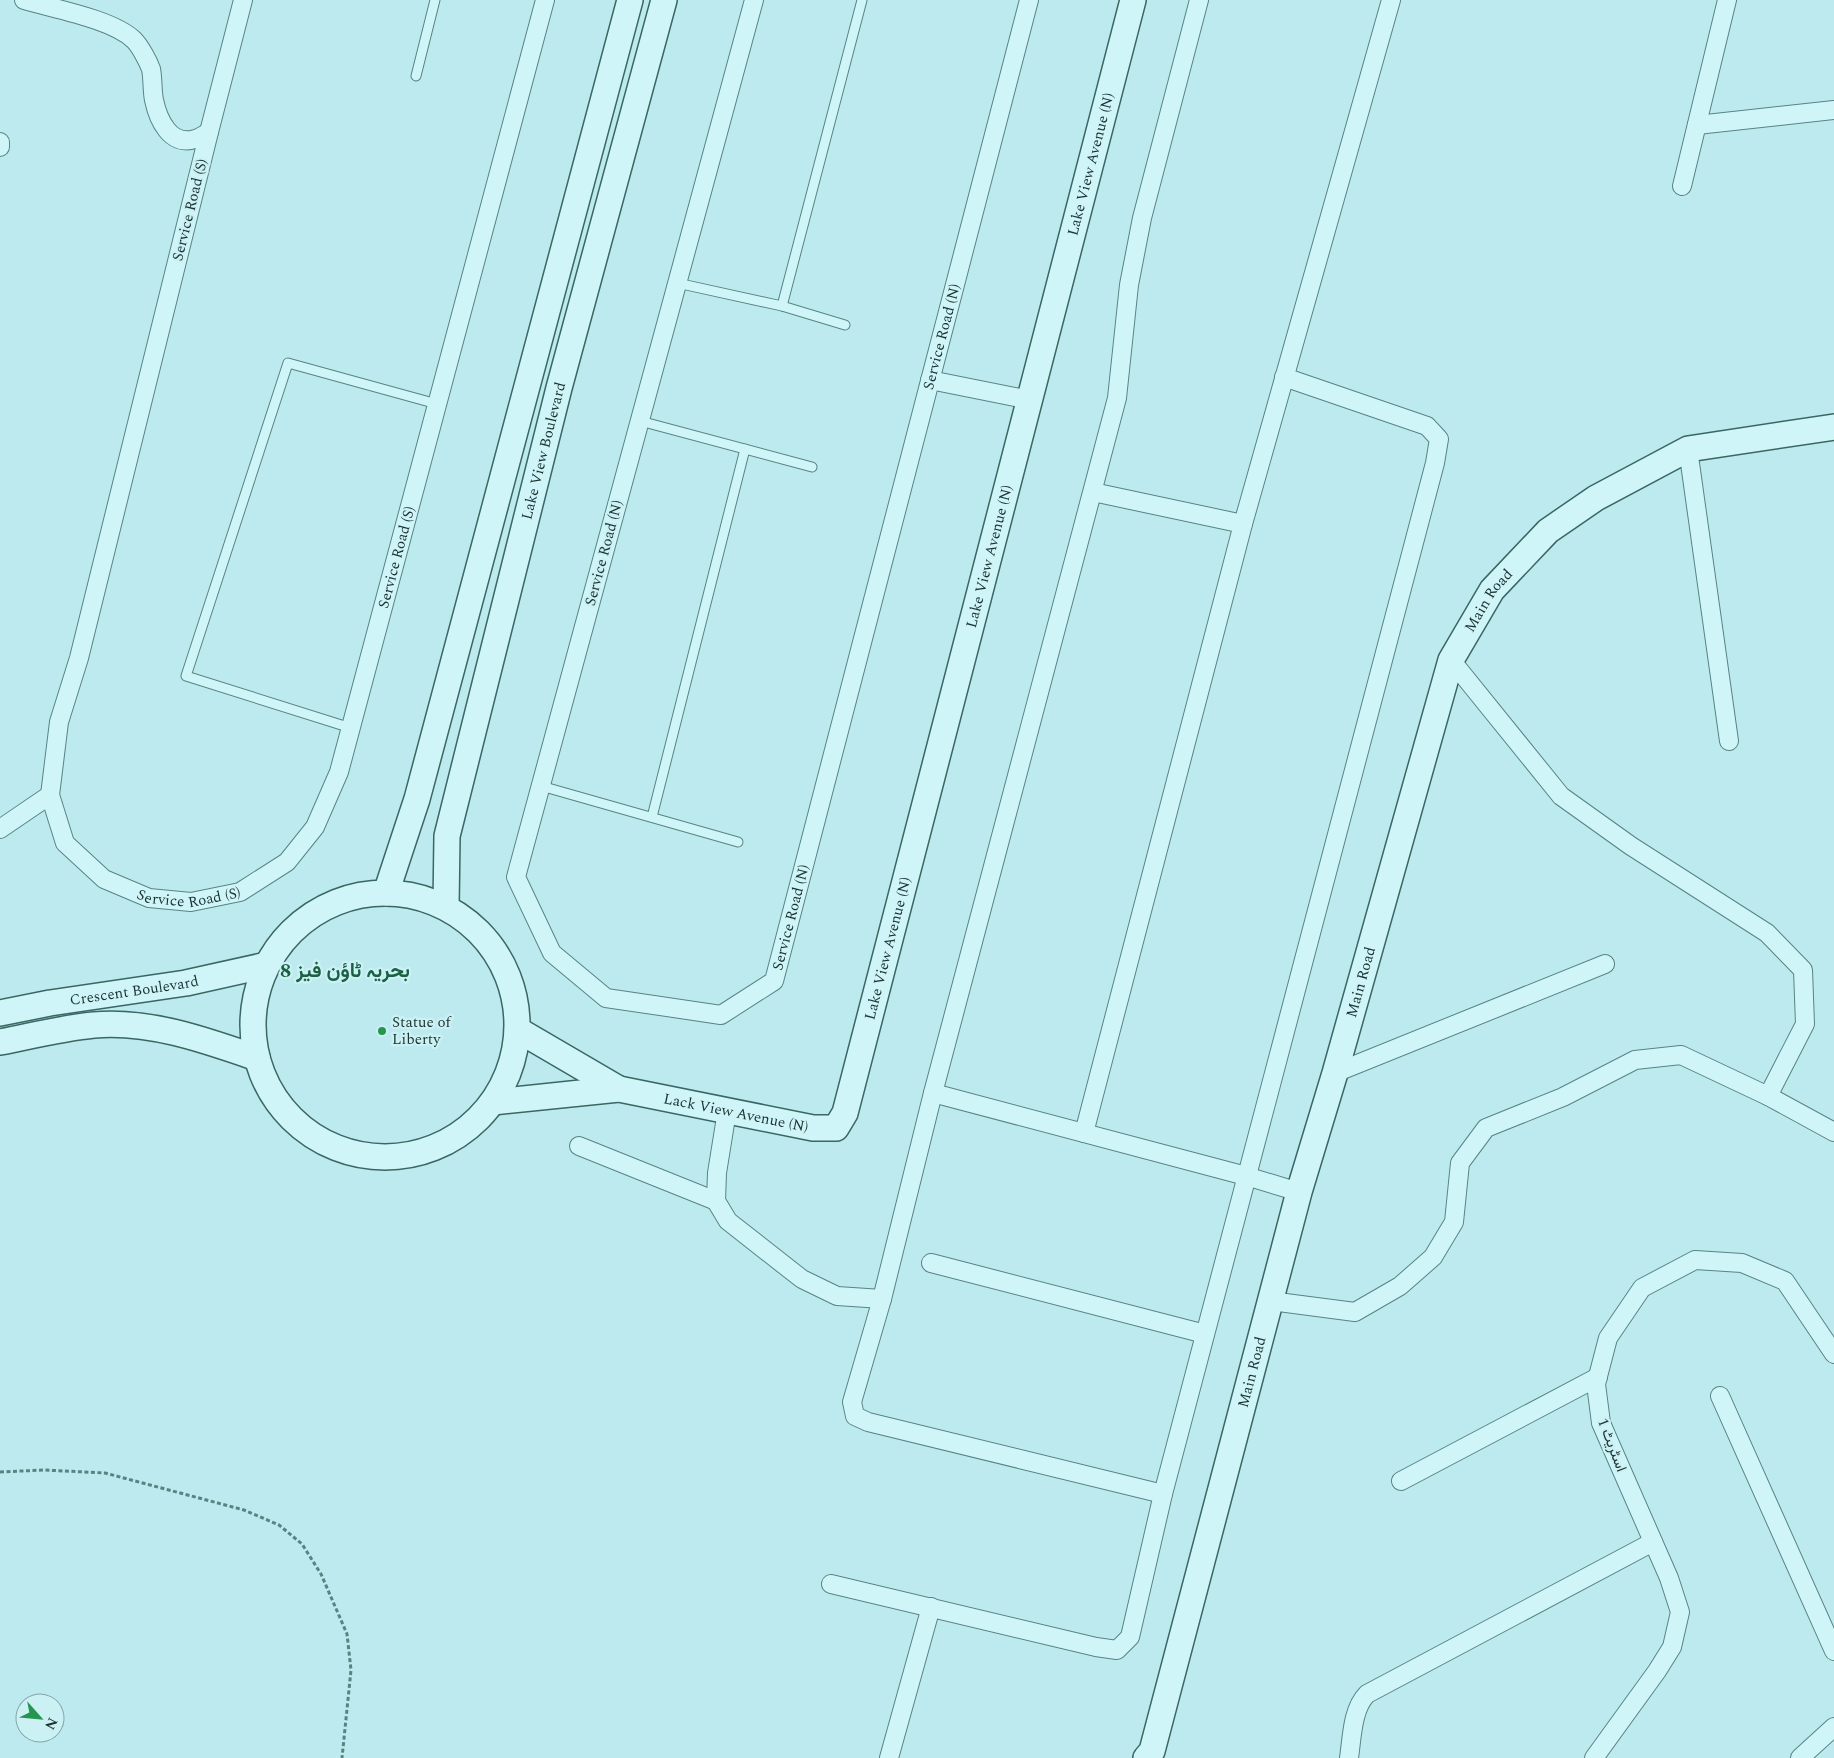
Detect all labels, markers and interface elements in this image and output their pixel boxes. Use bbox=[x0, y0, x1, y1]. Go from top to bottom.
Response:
street label: Lake View Avenue (N) bbox=[1061, 90, 1120, 238]
street label: Service Road (S) bbox=[166, 156, 214, 264]
street label: Service Road (N) bbox=[917, 281, 966, 392]
street label: Lake View Boulevard bbox=[515, 379, 572, 522]
street label: Lake View Avenue (N) bbox=[960, 482, 1019, 630]
street label: Service Road (N) bbox=[579, 498, 629, 608]
street label: Service Road (S) bbox=[372, 504, 421, 611]
street label: Main Road bbox=[1458, 563, 1518, 636]
street label: Service Road (N) bbox=[766, 862, 815, 973]
street label: Lake View Avenue (N) bbox=[858, 875, 917, 1022]
street label: Service Road (S) bbox=[133, 881, 243, 914]
street label: Main Road bbox=[1340, 944, 1381, 1020]
district label: بحریہ ٹاؤن فیز 8 bbox=[280, 956, 410, 986]
street label: Crescent Boulevard bbox=[68, 969, 201, 1011]
place label: Statue of Liberty bbox=[392, 1011, 453, 1051]
marker: Statue of Liberty bbox=[376, 1025, 388, 1037]
street label: Lack View Avenue (N) bbox=[662, 1087, 810, 1138]
street label: Main Road bbox=[1231, 1334, 1272, 1410]
street label: اسٹریٹ 1 bbox=[1591, 1415, 1633, 1475]
north arrow bbox=[15, 1693, 65, 1743]
text: N bbox=[39, 1714, 63, 1734]

